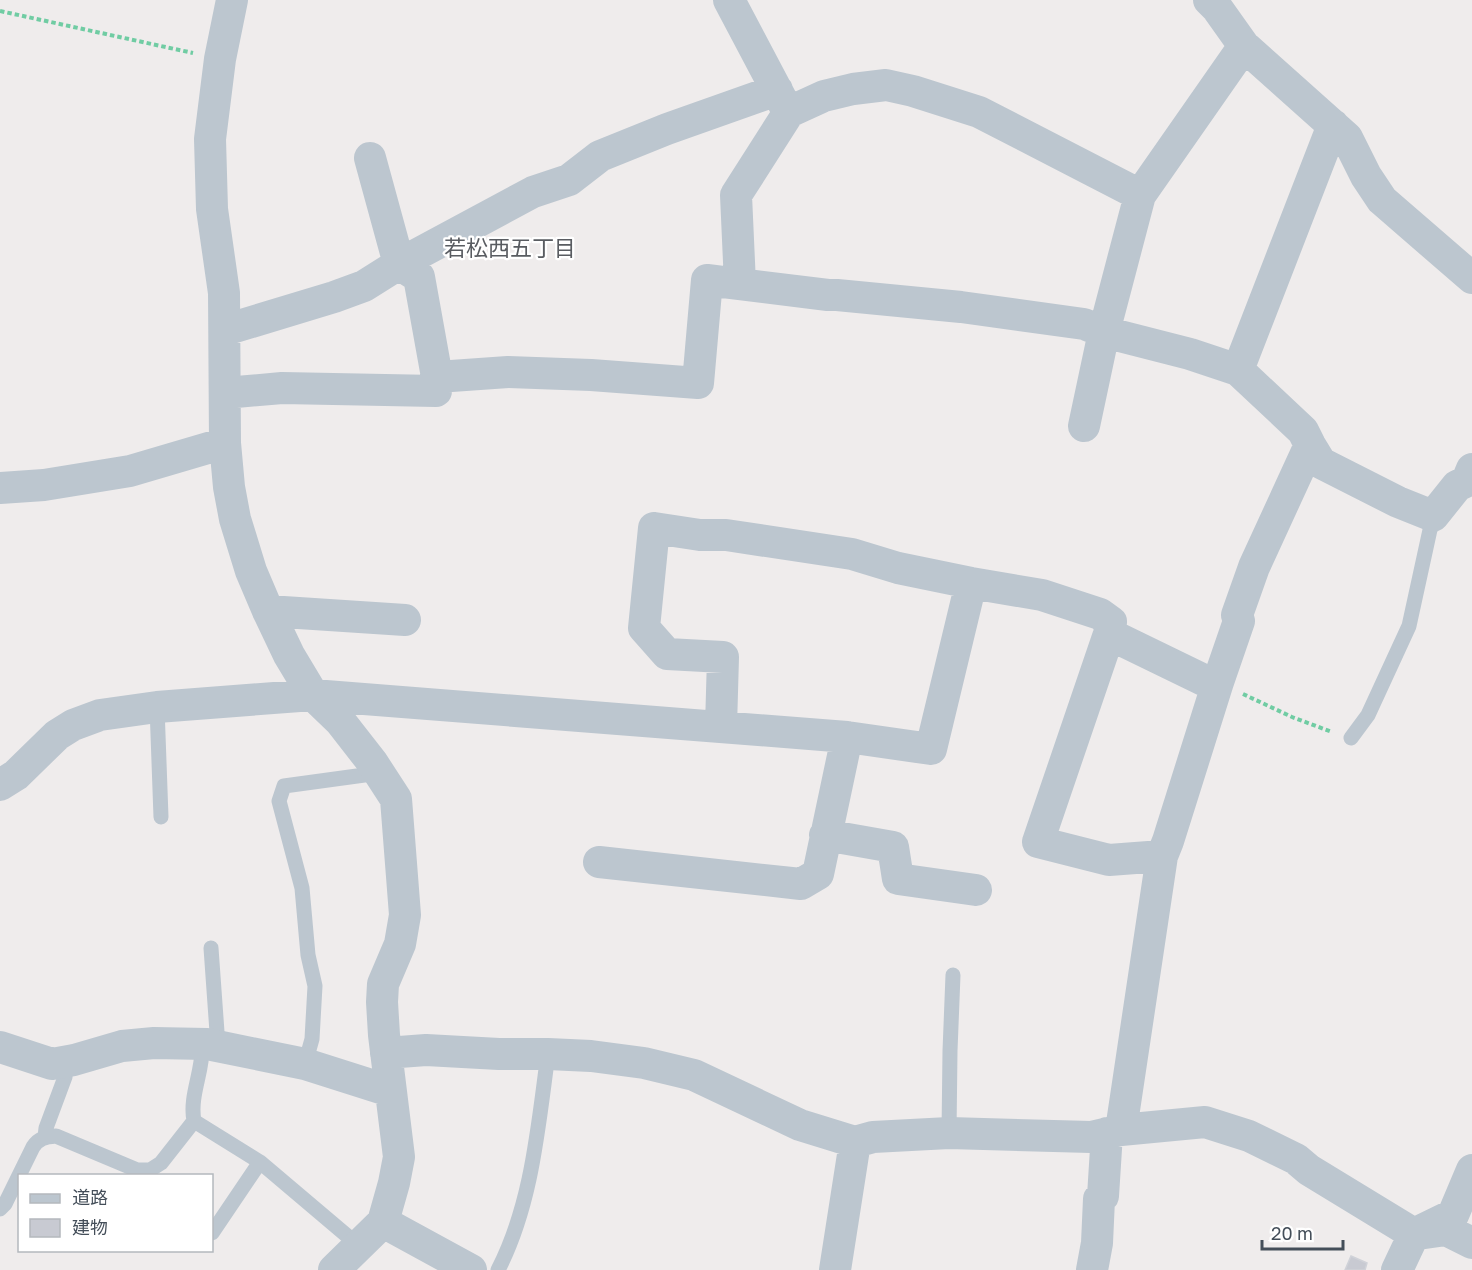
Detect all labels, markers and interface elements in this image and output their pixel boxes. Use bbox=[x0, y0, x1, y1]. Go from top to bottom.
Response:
district label: 若松西五丁目 bbox=[444, 234, 576, 261]
legend bbox=[18, 1174, 213, 1252]
text: 道路 bbox=[72, 1186, 108, 1208]
scale bar bbox=[1262, 1213, 1343, 1251]
text: 建物 bbox=[72, 1216, 108, 1238]
text: 20 m bbox=[1271, 1222, 1313, 1244]

